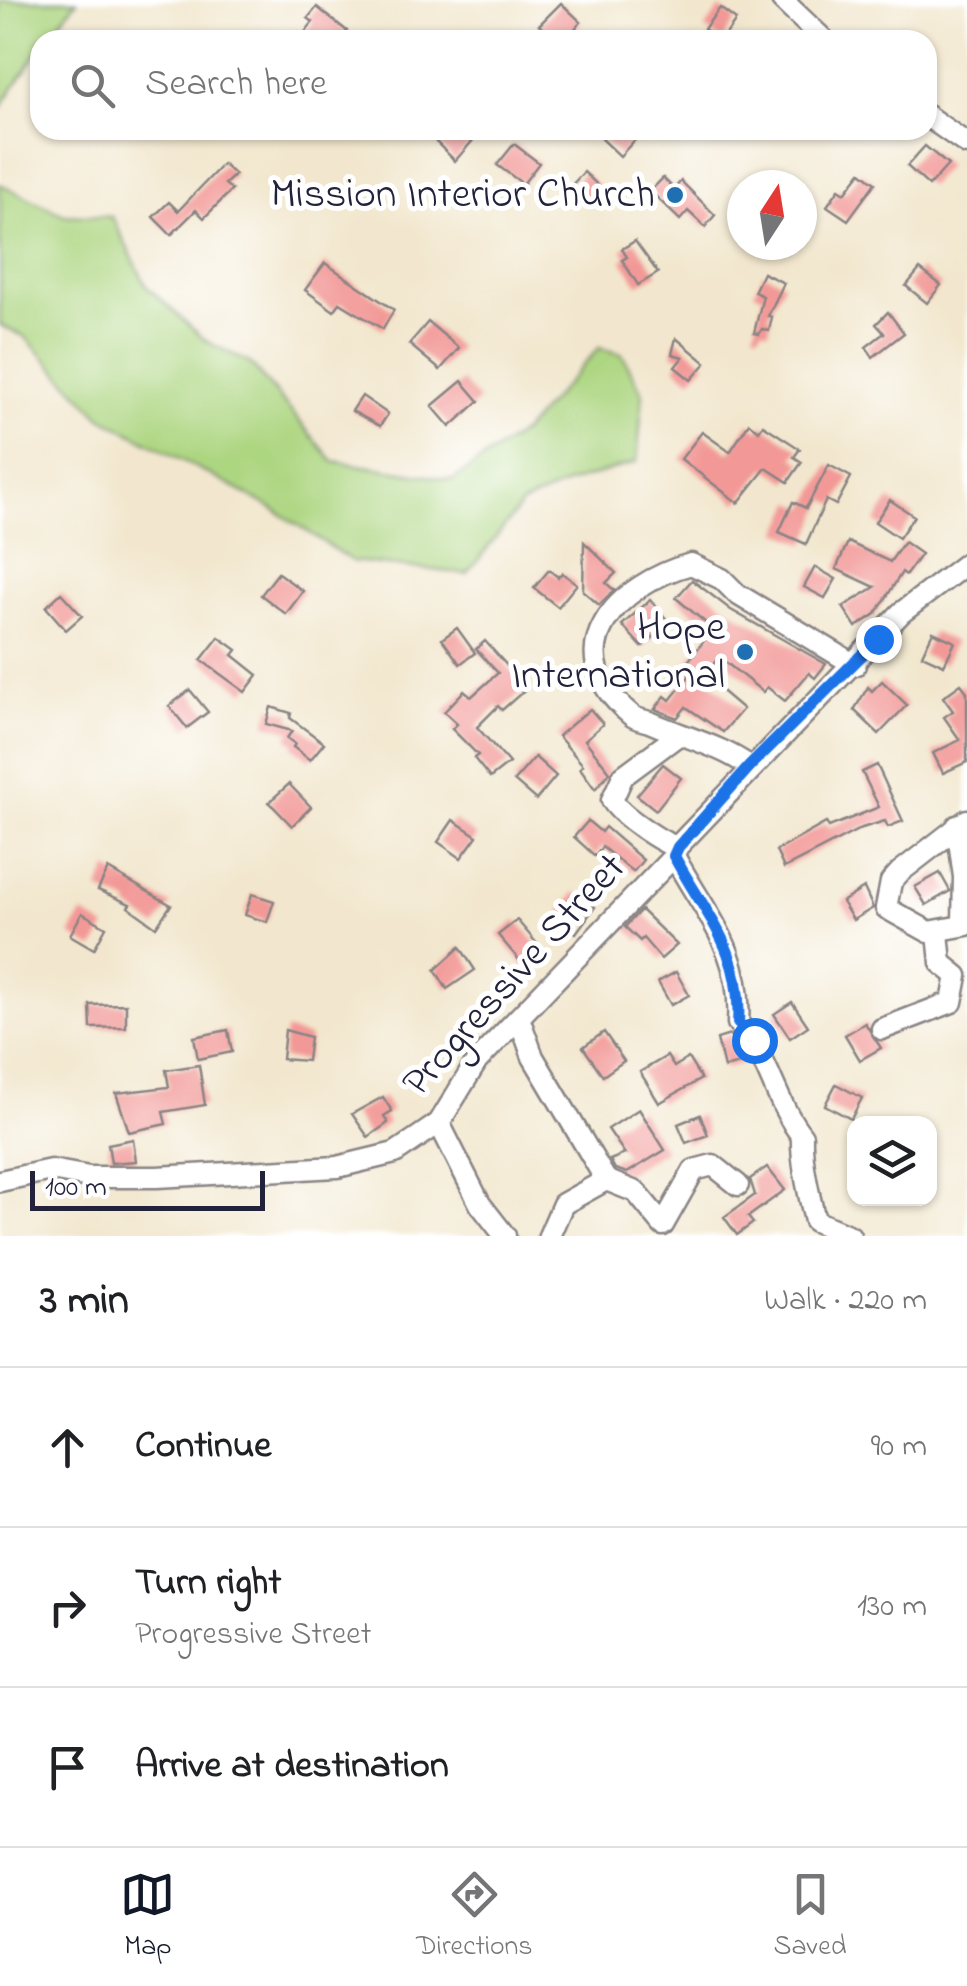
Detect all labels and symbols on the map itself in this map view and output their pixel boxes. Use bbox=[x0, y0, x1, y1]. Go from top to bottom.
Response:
place label: Mission Interior Church bbox=[271, 165, 655, 226]
north arrow bbox=[727, 170, 817, 260]
marker: Mission Interior Church bbox=[664, 184, 686, 206]
place label: Hope International bbox=[511, 598, 725, 707]
route end bbox=[856, 617, 902, 663]
marker: Hope International bbox=[734, 641, 756, 663]
street label: Progressive Street bbox=[389, 840, 641, 1112]
route start bbox=[732, 1018, 778, 1064]
scale bar bbox=[30, 1166, 265, 1210]

